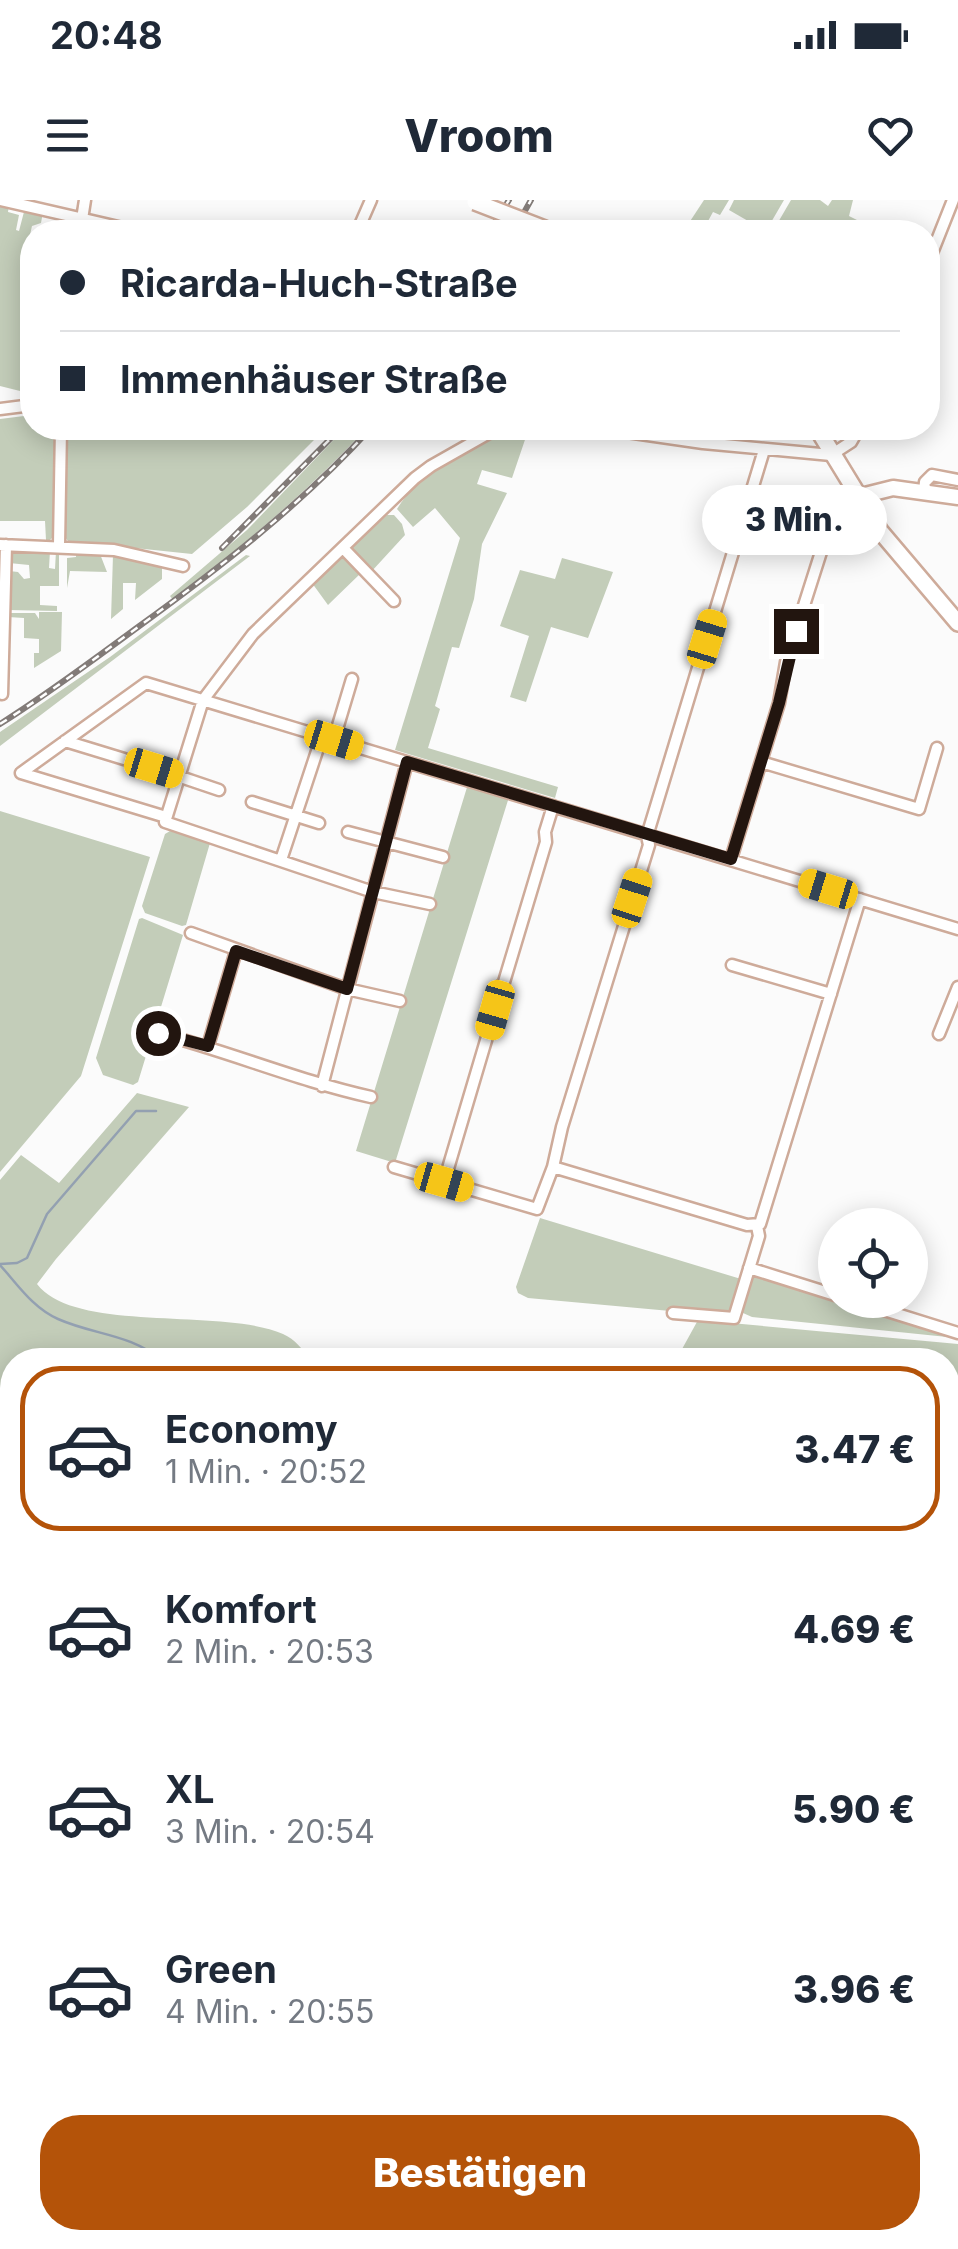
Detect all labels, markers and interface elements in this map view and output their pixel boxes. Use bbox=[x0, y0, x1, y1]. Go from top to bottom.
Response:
text: 20:48 bbox=[50, 12, 163, 58]
icon: menu bbox=[40, 108, 95, 163]
text: Vroom bbox=[404, 108, 554, 163]
icon: heart bbox=[863, 108, 918, 163]
text: Ricarda-Huch-Straße bbox=[120, 260, 518, 306]
text: Immenhäuser Straße bbox=[120, 356, 508, 402]
callout: 3 Min. bbox=[704, 486, 888, 556]
text: 3 Min. bbox=[745, 500, 844, 539]
car bbox=[684, 606, 730, 672]
route end bbox=[774, 609, 819, 654]
car bbox=[301, 717, 367, 763]
car bbox=[121, 745, 187, 791]
car bbox=[608, 865, 656, 931]
car bbox=[795, 866, 861, 912]
car bbox=[472, 977, 518, 1043]
route start bbox=[136, 1011, 181, 1056]
car bbox=[411, 1159, 477, 1205]
map controls bbox=[818, 1208, 928, 1318]
button: locate bbox=[818, 1208, 928, 1318]
icon: car bbox=[45, 1404, 135, 1494]
text: Economy bbox=[165, 1406, 338, 1452]
text: 3.47 € bbox=[794, 1426, 915, 1472]
text: 1 Min. · 20:52 bbox=[165, 1452, 367, 1491]
icon: car bbox=[45, 1584, 135, 1674]
text: Komfort bbox=[165, 1586, 317, 1632]
text: 4.69 € bbox=[793, 1606, 915, 1652]
text: 2 Min. · 20:53 bbox=[165, 1632, 374, 1671]
icon: car bbox=[45, 1764, 135, 1854]
text: XL bbox=[165, 1766, 215, 1812]
text: 5.90 € bbox=[792, 1786, 915, 1832]
text: 3 Min. · 20:54 bbox=[165, 1812, 375, 1851]
icon: car bbox=[45, 1944, 135, 2034]
text: Green bbox=[165, 1946, 277, 1992]
text: 3.96 € bbox=[793, 1966, 915, 2012]
text: 4 Min. · 20:55 bbox=[165, 1992, 375, 2031]
button: Bestätigen bbox=[40, 2115, 920, 2230]

